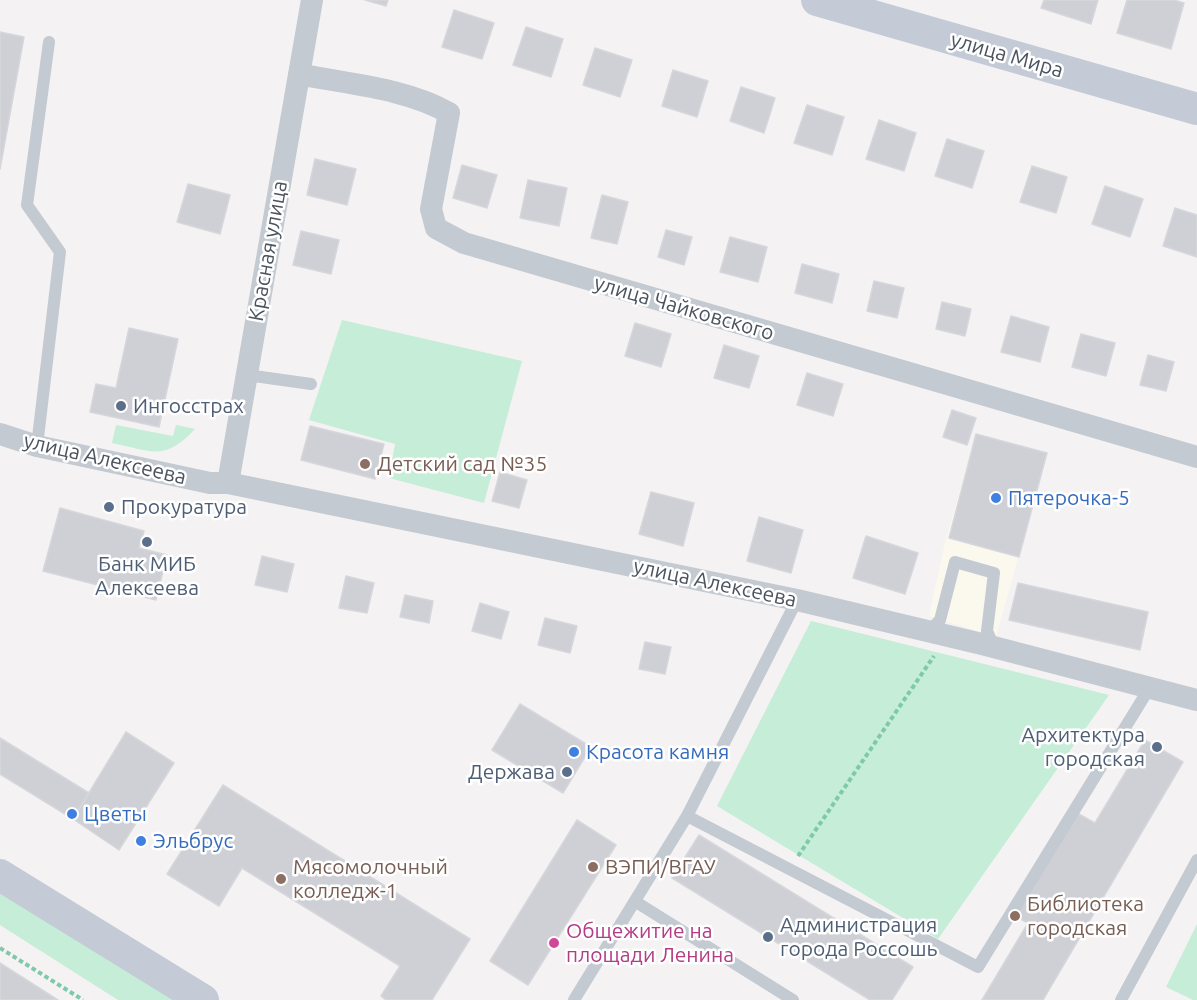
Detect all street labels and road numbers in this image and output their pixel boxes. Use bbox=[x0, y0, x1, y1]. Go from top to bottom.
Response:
street label: улица Мира bbox=[948, 27, 1066, 83]
street label: Красная улица bbox=[243, 179, 293, 323]
street label: улица Чайковского bbox=[591, 270, 777, 346]
street label: улица Алексеева bbox=[21, 428, 189, 490]
street label: улица Алексеева bbox=[631, 553, 799, 613]

